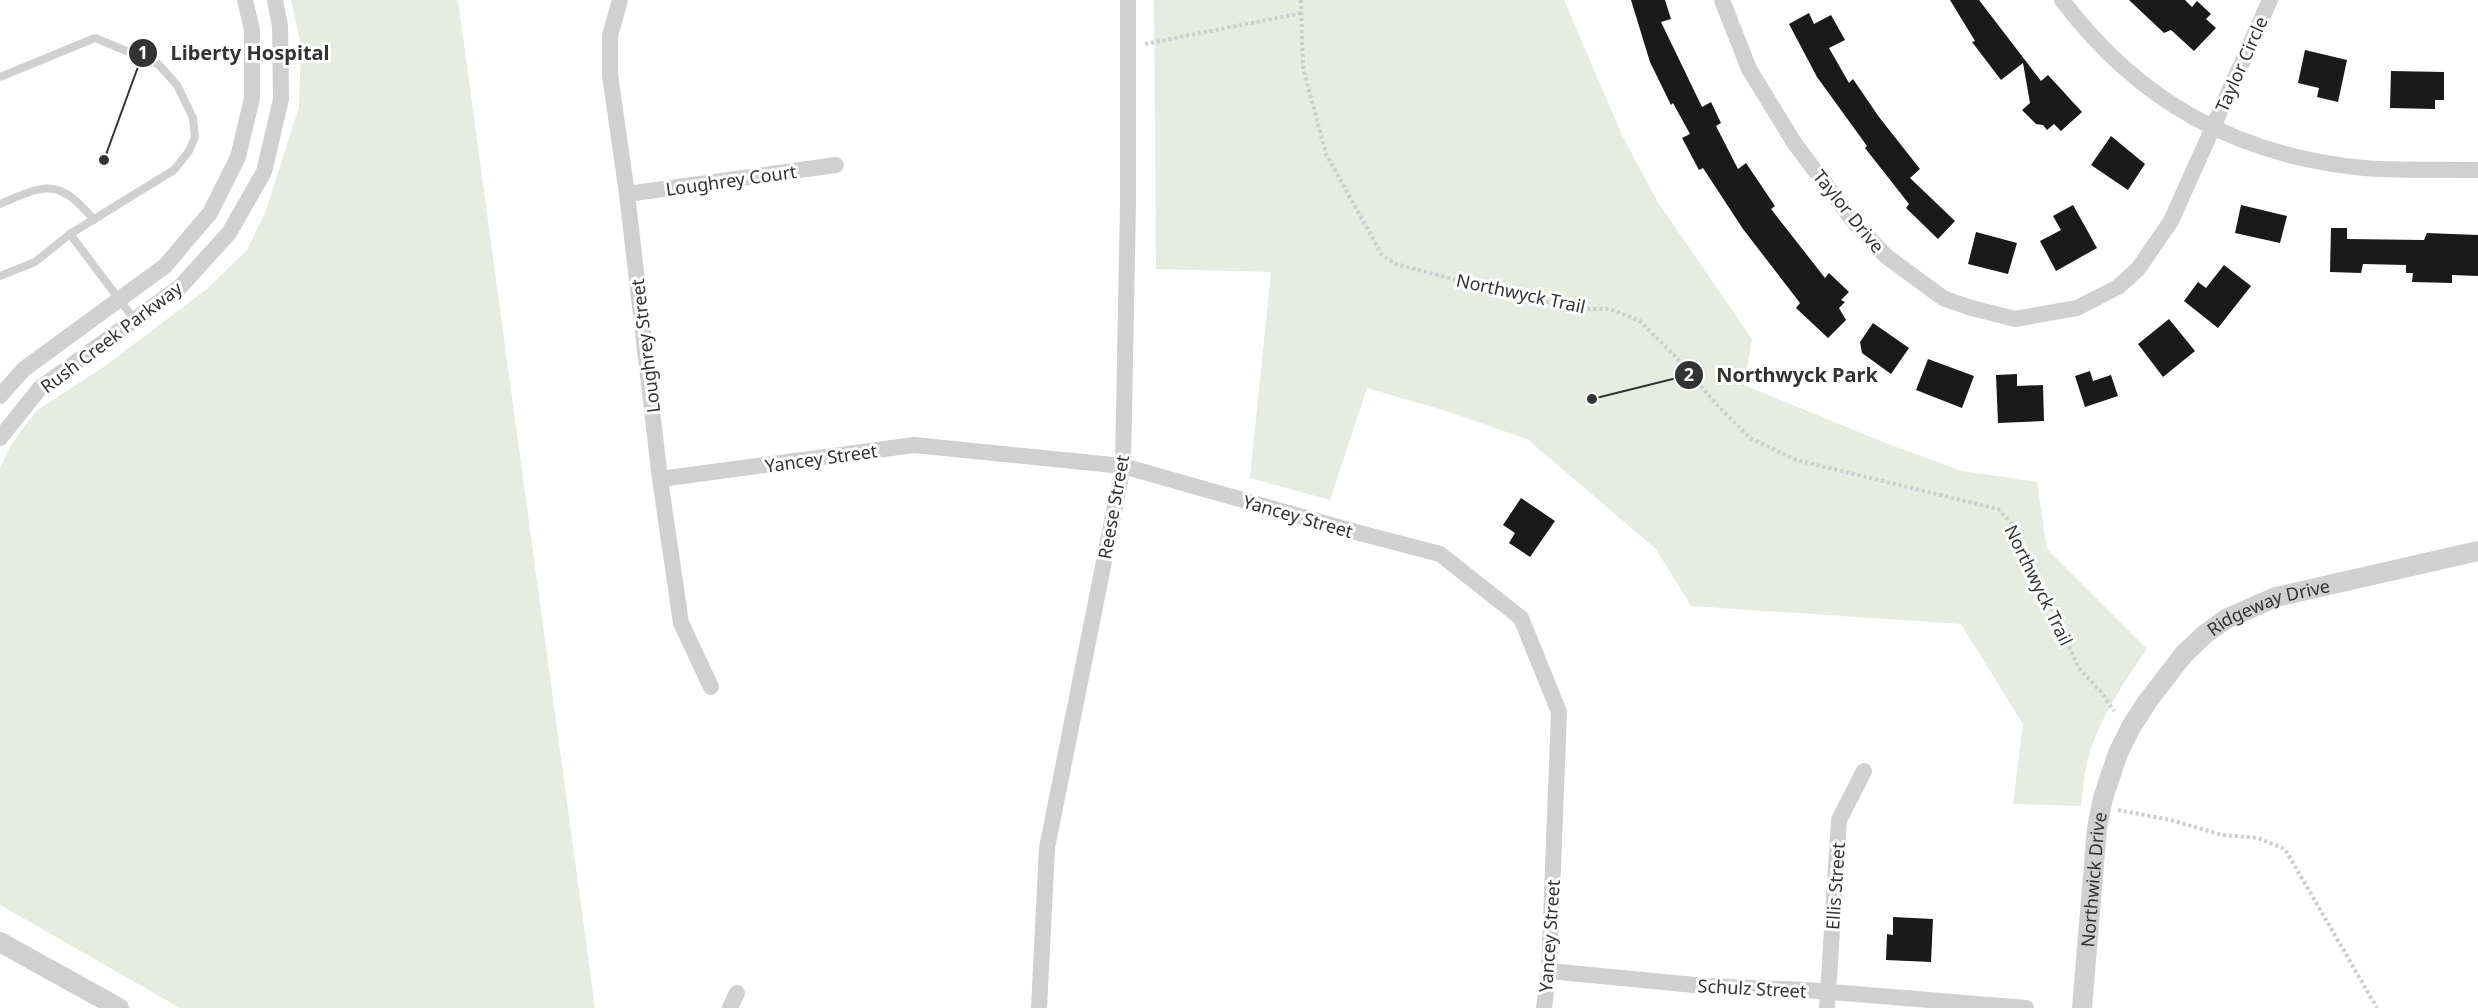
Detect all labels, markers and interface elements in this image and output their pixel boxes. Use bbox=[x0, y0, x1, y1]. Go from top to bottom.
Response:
street label: Taylor Circle bbox=[2209, 13, 2273, 115]
callout: Liberty Hospital bbox=[128, 34, 341, 72]
text: Liberty Hospital bbox=[170, 39, 330, 66]
text: 1 bbox=[138, 40, 148, 64]
street label: Loughrey Court bbox=[664, 159, 798, 201]
street label: Taylor Drive bbox=[1808, 165, 1890, 257]
street label: Northwyck Trail bbox=[1454, 268, 1588, 318]
street label: Rush Creek Parkway bbox=[35, 275, 187, 398]
street label: Loughrey Street bbox=[625, 277, 665, 414]
callout: Northwyck Park bbox=[1674, 356, 1889, 394]
text: Northwyck Park bbox=[1716, 361, 1878, 388]
text: 2 bbox=[1684, 362, 1694, 386]
street label: Yancey Street bbox=[763, 438, 879, 478]
street label: Reese Street bbox=[1092, 453, 1134, 561]
street label: Yancey Street bbox=[1240, 489, 1356, 543]
street label: Northwyck Trail bbox=[1999, 521, 2079, 649]
street label: Ridgeway Drive bbox=[2202, 573, 2332, 641]
street label: Northwick Drive bbox=[2075, 810, 2112, 948]
street label: Ellis Street bbox=[1820, 841, 1850, 930]
street label: Yancey Street bbox=[1533, 878, 1565, 993]
street label: Schulz Street bbox=[1697, 973, 1807, 1003]

